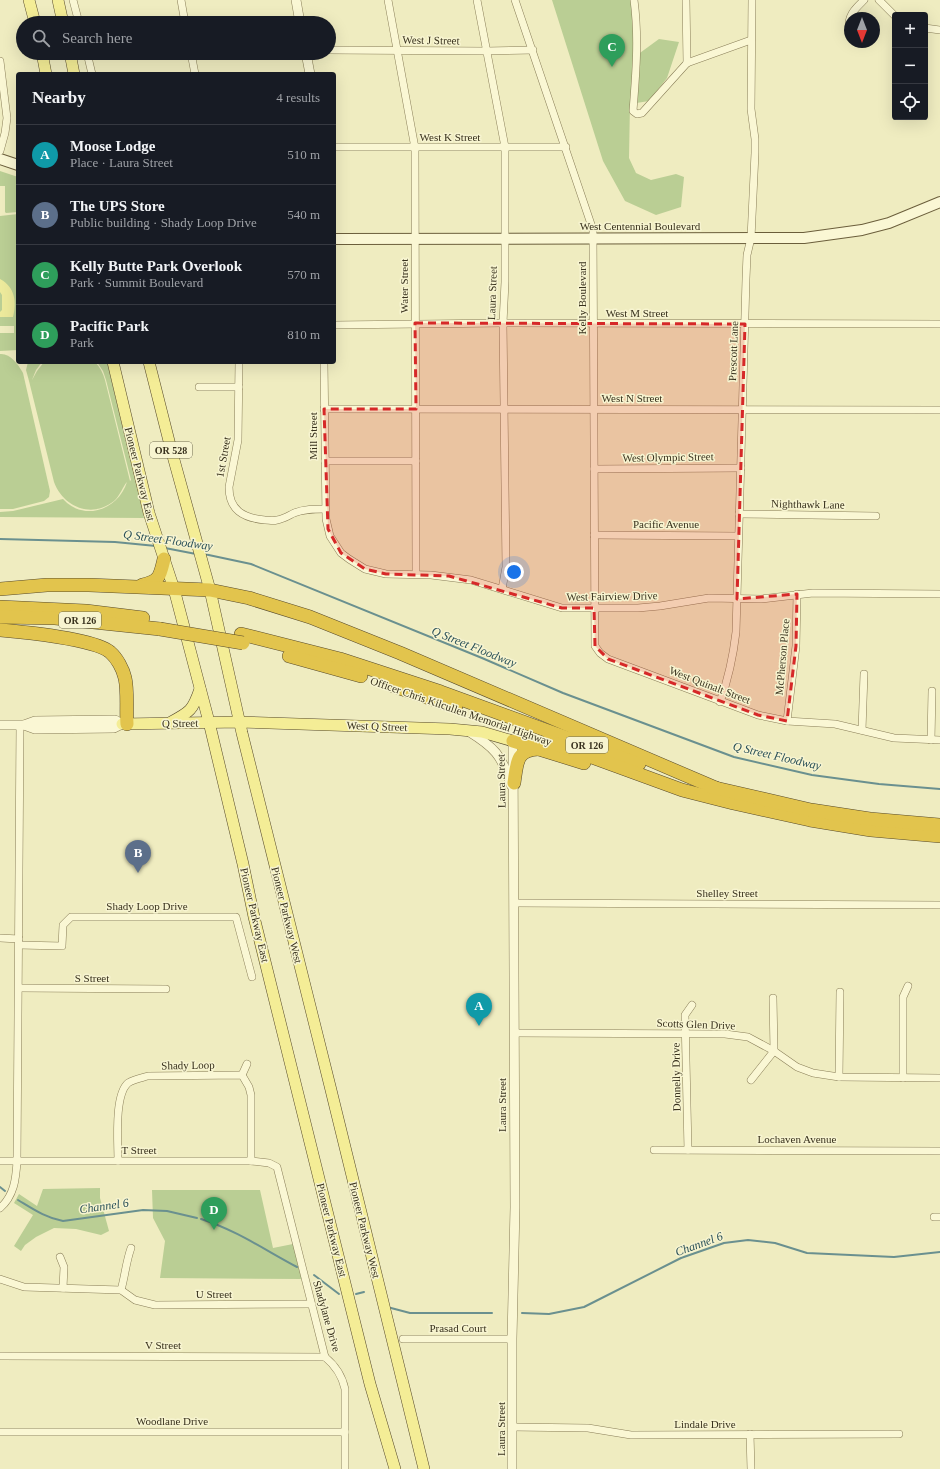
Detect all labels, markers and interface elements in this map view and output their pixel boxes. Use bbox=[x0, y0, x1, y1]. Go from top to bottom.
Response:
north arrow bbox=[844, 12, 880, 48]
map controls bbox=[892, 12, 928, 120]
button: + bbox=[892, 12, 928, 48]
search box bbox=[16, 16, 336, 60]
icon: search bbox=[30, 27, 52, 49]
text: Search here bbox=[62, 30, 132, 46]
street label: West J Street bbox=[402, 34, 460, 46]
pin: C bbox=[599, 34, 625, 67]
button: − bbox=[892, 48, 928, 84]
button: locate bbox=[892, 84, 928, 120]
text: Nearby bbox=[32, 88, 86, 107]
text: 4 results bbox=[276, 90, 320, 105]
street label: West K Street bbox=[420, 131, 480, 143]
text: Moose Lodge bbox=[70, 138, 155, 154]
text: A bbox=[40, 147, 50, 162]
text: 510 m bbox=[287, 147, 320, 162]
text: Place · Laura Street bbox=[70, 155, 173, 170]
text: The UPS Store bbox=[70, 198, 165, 214]
text: B bbox=[41, 207, 49, 222]
text: 540 m bbox=[287, 207, 320, 222]
text: Public building · Shady Loop Drive bbox=[70, 215, 257, 230]
street label: West Centennial Boulevard bbox=[580, 220, 701, 232]
text: Kelly Butte Park Overlook bbox=[70, 258, 242, 274]
street label: Water Street bbox=[398, 259, 410, 313]
street label: Kelly Boulevard bbox=[576, 261, 588, 335]
street label: Laura Street bbox=[485, 266, 499, 320]
text: C bbox=[40, 267, 50, 282]
text: 570 m bbox=[287, 267, 320, 282]
text: Park · Summit Boulevard bbox=[70, 275, 203, 290]
street label: West M Street bbox=[606, 307, 668, 319]
text: Pacific Park bbox=[70, 318, 149, 334]
street label: Prescott Lane bbox=[726, 321, 740, 381]
text: D bbox=[40, 327, 50, 342]
text: 810 m bbox=[287, 327, 320, 342]
text: Park bbox=[70, 335, 94, 350]
street label: West N Street bbox=[602, 392, 662, 404]
street label: Mill Street bbox=[307, 412, 319, 460]
street label: Pioneer Parkway East bbox=[123, 426, 157, 522]
street label: 1st Street bbox=[214, 436, 232, 478]
road number: OR 528 bbox=[150, 442, 192, 458]
street label: West Olympic Street bbox=[622, 450, 714, 464]
street label: Nighthawk Lane bbox=[771, 497, 845, 511]
street label: Pacific Avenue bbox=[633, 518, 699, 530]
water label: Q Street Floodway bbox=[122, 527, 214, 553]
your location bbox=[504, 562, 524, 582]
street label: West Fairview Drive bbox=[566, 589, 658, 603]
road number: OR 126 bbox=[59, 612, 101, 628]
street label: McPherson Place bbox=[773, 618, 791, 696]
water label: Q Street Floodway bbox=[430, 624, 519, 671]
street label: West Quinalt Street bbox=[668, 664, 752, 706]
street label: Officer Chris Kilcullen Memorial Highway bbox=[369, 674, 554, 748]
street label: Q Street bbox=[162, 717, 198, 729]
street label: West Q Street bbox=[346, 719, 408, 733]
road number: OR 126 bbox=[566, 737, 608, 753]
water label: Q Street Floodway bbox=[731, 739, 823, 773]
street label: Laura Street bbox=[495, 754, 507, 808]
pin: B bbox=[125, 840, 151, 873]
street label: Pioneer Parkway West bbox=[269, 865, 305, 965]
street label: Pioneer Parkway East bbox=[238, 867, 272, 963]
street label: Shelley Street bbox=[696, 887, 758, 899]
street label: Shady Loop Drive bbox=[106, 900, 188, 912]
street label: S Street bbox=[75, 972, 109, 984]
pin: A bbox=[466, 993, 492, 1026]
street label: Scotts Glen Drive bbox=[656, 1017, 736, 1031]
street label: Donnelly Drive bbox=[669, 1042, 683, 1111]
street label: Shady Loop bbox=[161, 1059, 215, 1071]
street label: Laura Street bbox=[496, 1078, 508, 1132]
street label: Lochaven Avenue bbox=[758, 1133, 837, 1145]
street label: T Street bbox=[122, 1144, 156, 1156]
street label: Pioneer Parkway West bbox=[347, 1180, 383, 1280]
street label: Pioneer Parkway East bbox=[315, 1182, 349, 1278]
water label: Channel 6 bbox=[78, 1196, 130, 1216]
pin: D bbox=[201, 1197, 227, 1230]
water label: Channel 6 bbox=[673, 1229, 725, 1259]
street label: Shadylane Drive bbox=[311, 1279, 343, 1353]
street label: U Street bbox=[196, 1288, 232, 1300]
street label: Prasad Court bbox=[429, 1322, 487, 1334]
street label: V Street bbox=[145, 1339, 181, 1351]
street label: Laura Street bbox=[495, 1402, 507, 1456]
street label: Woodlane Drive bbox=[136, 1415, 208, 1427]
street label: Lindale Drive bbox=[674, 1418, 736, 1430]

